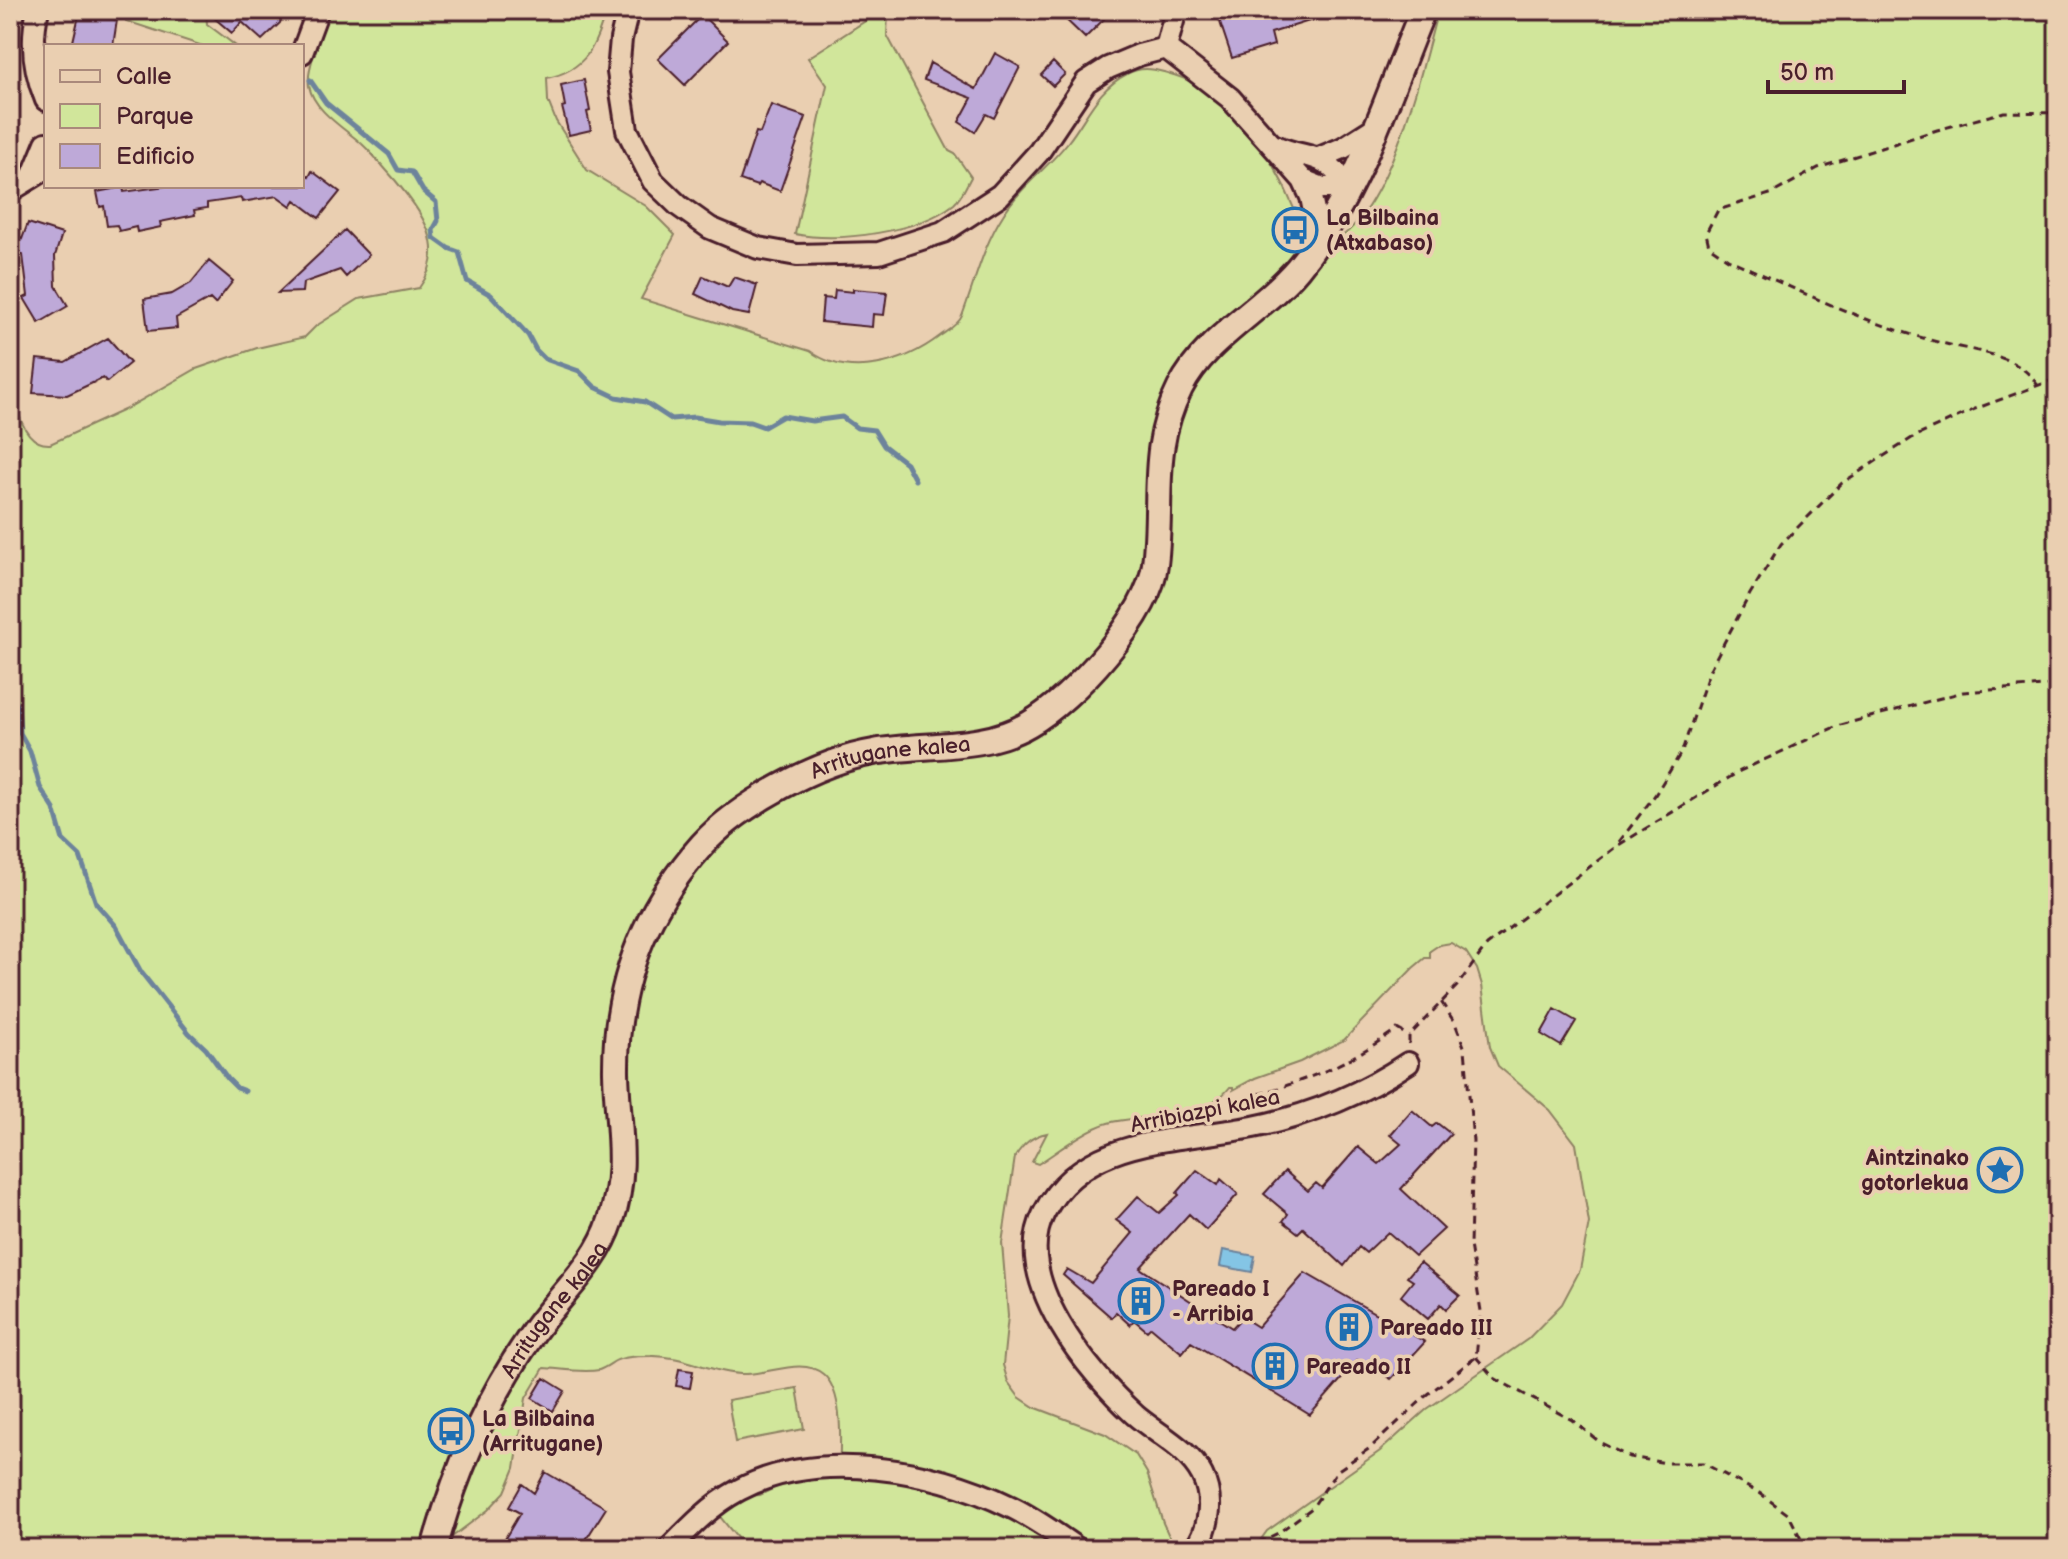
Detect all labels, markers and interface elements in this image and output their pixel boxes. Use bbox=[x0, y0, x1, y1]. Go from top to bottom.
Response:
legend bbox=[44, 44, 304, 188]
scale bar bbox=[1768, 44, 1904, 94]
text: 50 m bbox=[1780, 58, 1834, 87]
text: Calle bbox=[116, 62, 171, 91]
text: Parque bbox=[116, 102, 194, 131]
text: Edificio bbox=[116, 142, 195, 171]
place label: La Bilbaina (Atxabaso) bbox=[1326, 205, 1439, 257]
bus stop icon: La Bilbaina (Atxabaso) bbox=[1271, 206, 1319, 254]
street label: Arritugane kalea bbox=[806, 731, 972, 786]
street label: Arribiazpi kalea bbox=[1128, 1084, 1282, 1139]
place label: Aintzinako gotorlekua bbox=[1861, 1145, 1969, 1197]
place icon: Aintzinako gotorlekua bbox=[1976, 1146, 2024, 1194]
street label: Arritugane kalea bbox=[496, 1237, 614, 1383]
place label: Pareado I - Arribia bbox=[1172, 1276, 1270, 1328]
building icon: Pareado I - Arribia bbox=[1117, 1277, 1165, 1325]
building icon: Pareado III bbox=[1325, 1303, 1373, 1351]
place label: Pareado III bbox=[1380, 1315, 1493, 1342]
building icon: Pareado II bbox=[1251, 1342, 1299, 1390]
place label: Pareado II bbox=[1306, 1354, 1411, 1381]
place label: La Bilbaina (Arritugane) bbox=[482, 1406, 603, 1458]
bus stop icon: La Bilbaina (Arritugane) bbox=[427, 1407, 475, 1455]

